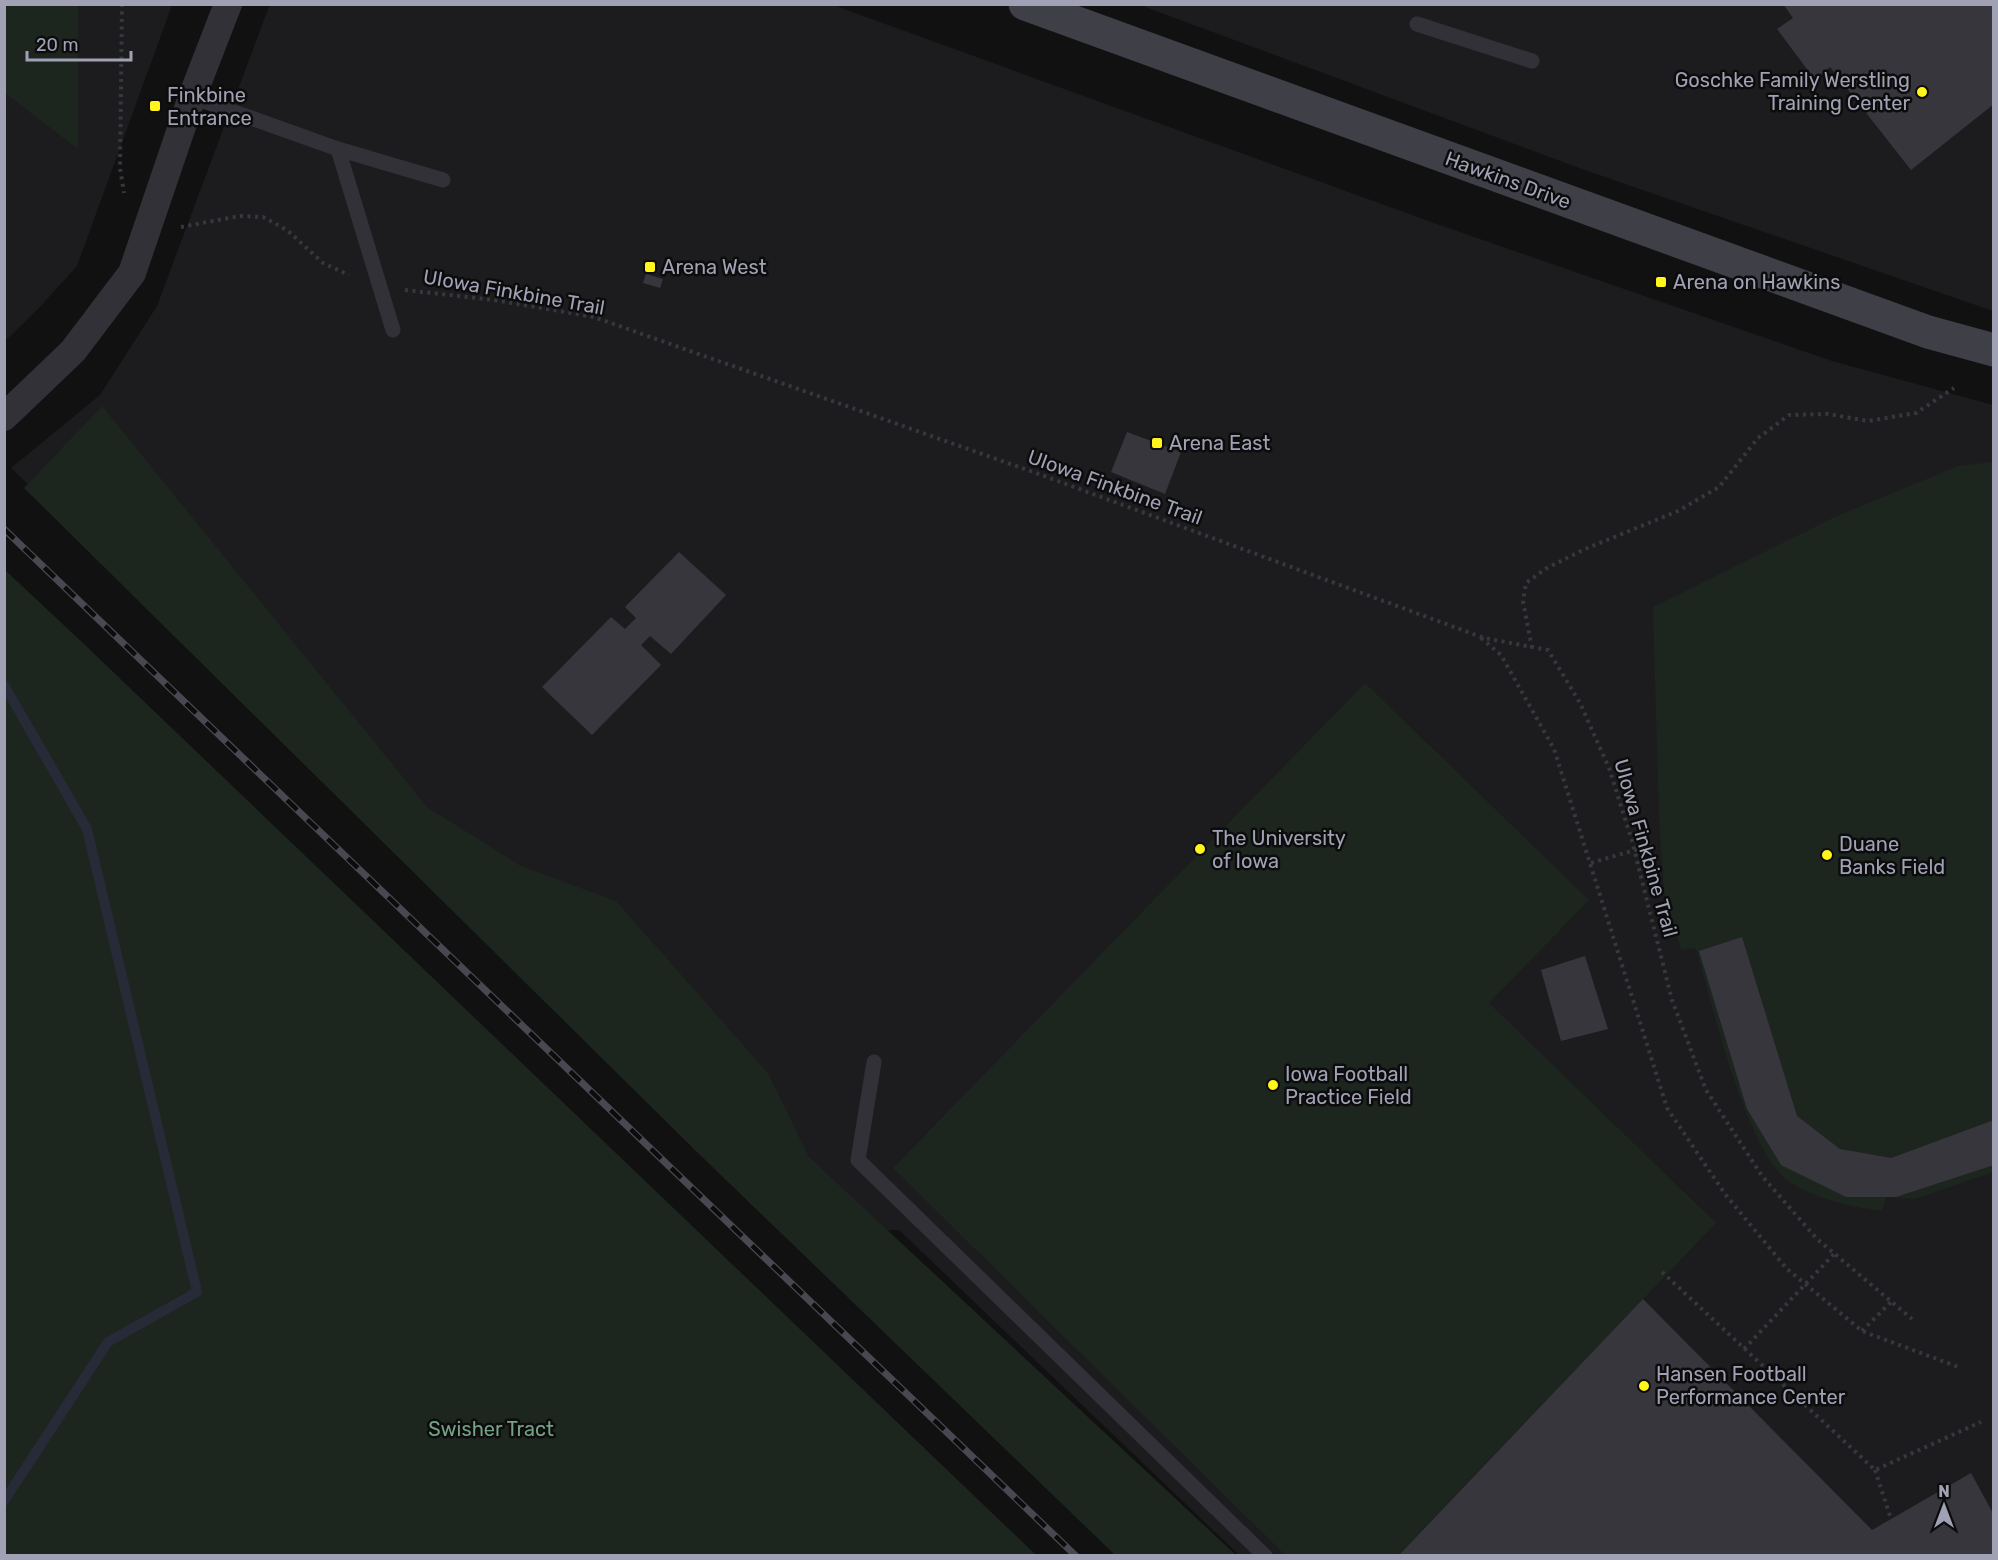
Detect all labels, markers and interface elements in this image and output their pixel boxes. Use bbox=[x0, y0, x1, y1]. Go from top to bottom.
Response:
scale bar bbox=[27, 24, 130, 62]
text: 20 m bbox=[36, 34, 78, 56]
place label: Goschke Family Werstling Training Center bbox=[1675, 68, 1910, 115]
place label: Finkbine Entrance bbox=[167, 83, 252, 130]
marker: Goschke Family Werstling Training Center bbox=[1915, 85, 1929, 99]
marker: Finkbine Entrance bbox=[148, 99, 162, 113]
street label: Hawkins Drive bbox=[1442, 146, 1574, 214]
place label: Arena West bbox=[662, 255, 767, 279]
marker: Arena West bbox=[643, 260, 657, 274]
street label: UIowa Finkbine Trail bbox=[421, 264, 607, 320]
place label: Arena on Hawkins bbox=[1673, 270, 1840, 294]
marker: Arena on Hawkins bbox=[1654, 275, 1668, 289]
place label: Arena East bbox=[1169, 431, 1270, 455]
marker: Arena East bbox=[1150, 436, 1164, 450]
street label: UIowa Finkbine Trail bbox=[1024, 444, 1206, 530]
street label: UIowa Finkbine Trail bbox=[1609, 756, 1683, 940]
place label: The University of Iowa bbox=[1212, 826, 1346, 873]
place label: Duane Banks Field bbox=[1839, 832, 1945, 879]
marker: The University of Iowa bbox=[1193, 842, 1207, 856]
marker: Duane Banks Field bbox=[1820, 848, 1834, 862]
place label: Iowa Football Practice Field bbox=[1285, 1062, 1412, 1109]
marker: Iowa Football Practice Field bbox=[1266, 1078, 1280, 1092]
place label: Hansen Football Performance Center bbox=[1656, 1362, 1846, 1409]
marker: Hansen Football Performance Center bbox=[1637, 1379, 1651, 1393]
park label: Swisher Tract bbox=[428, 1417, 554, 1441]
north arrow bbox=[1914, 1476, 1974, 1536]
text: N bbox=[1938, 1482, 1950, 1501]

